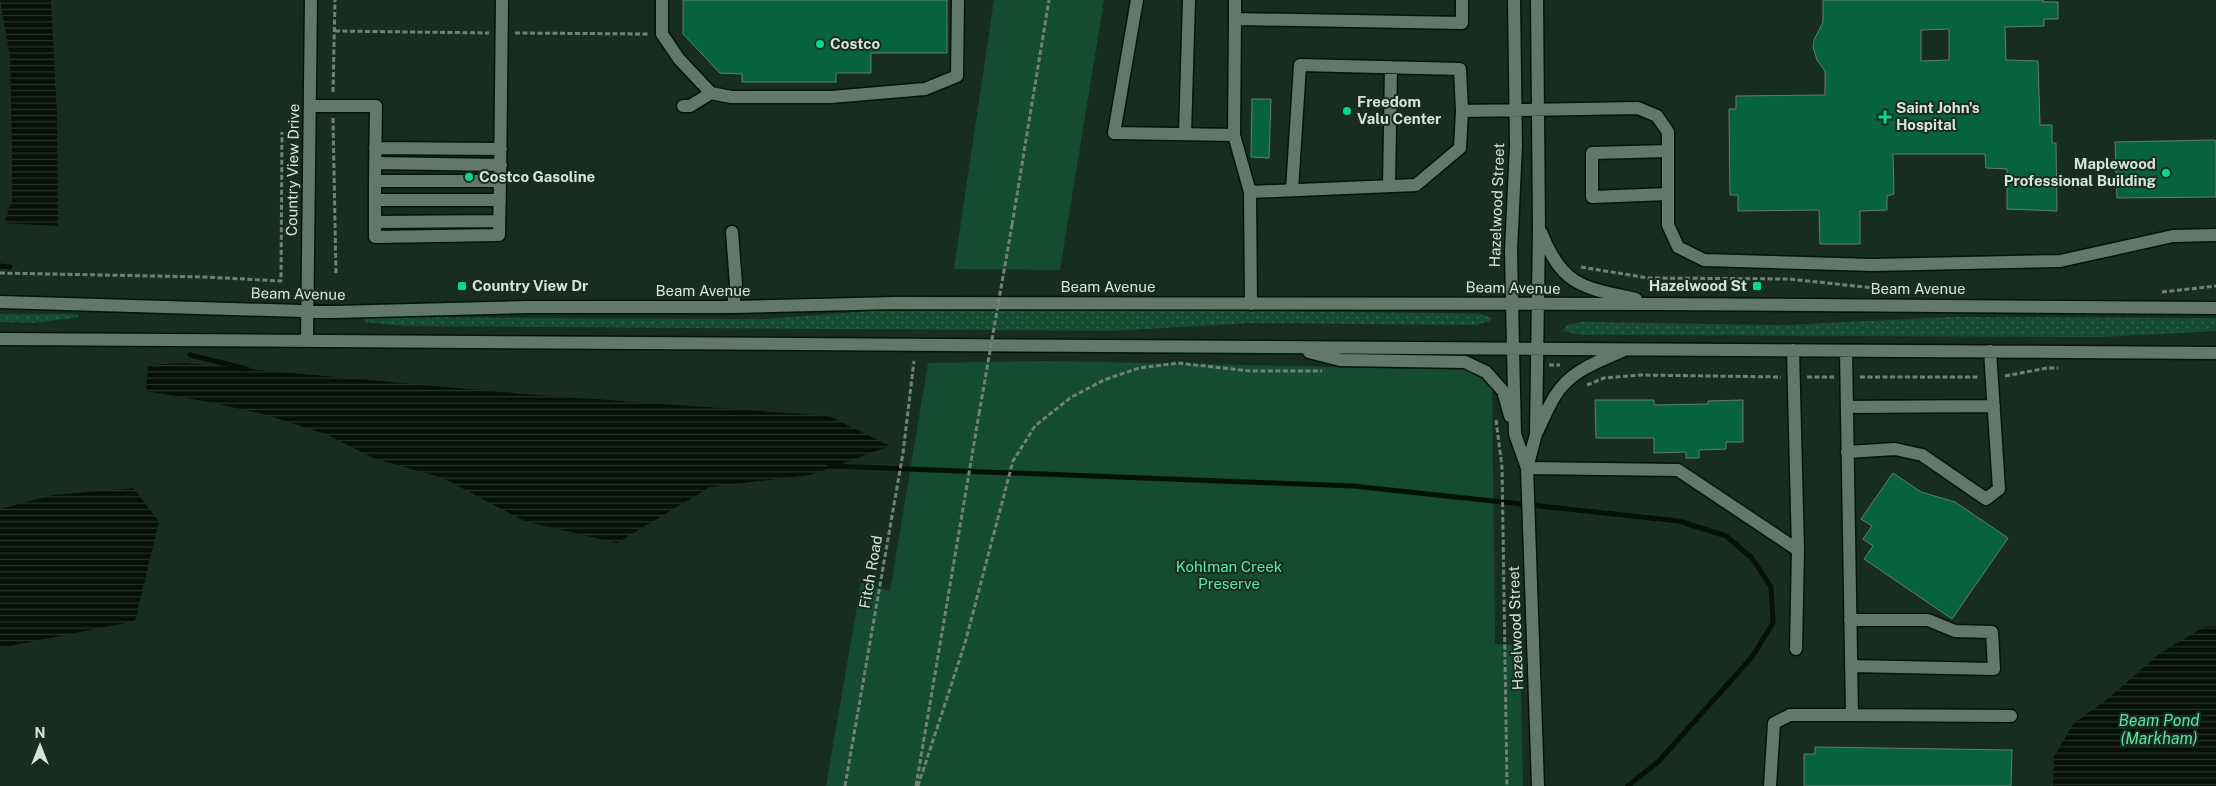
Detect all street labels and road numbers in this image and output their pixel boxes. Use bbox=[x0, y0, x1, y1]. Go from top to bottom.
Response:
street label: Country View Drive bbox=[283, 104, 302, 236]
street label: Hazelwood Street bbox=[1486, 142, 1507, 268]
street label: Beam Avenue bbox=[1061, 278, 1155, 295]
street label: Beam Avenue bbox=[1465, 278, 1561, 297]
street label: Beam Avenue bbox=[1871, 280, 1965, 297]
street label: Beam Avenue bbox=[656, 282, 750, 299]
street label: Beam Avenue bbox=[250, 284, 346, 303]
street label: Fitch Road bbox=[856, 534, 885, 610]
street label: Hazelwood Street bbox=[1505, 565, 1526, 691]

